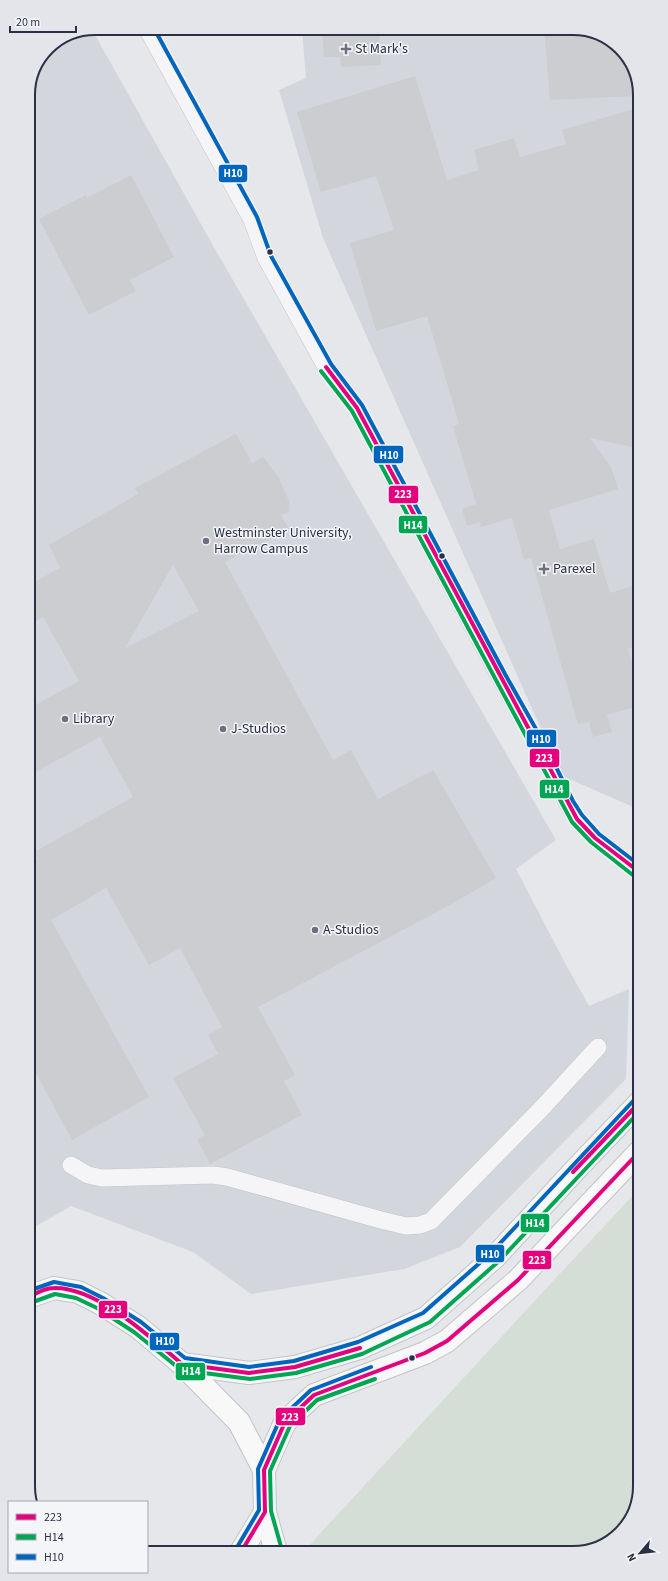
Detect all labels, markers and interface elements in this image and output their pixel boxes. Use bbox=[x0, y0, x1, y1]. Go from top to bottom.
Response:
scale bar bbox=[10, 8, 76, 34]
text: 20 m bbox=[16, 14, 40, 31]
place label: St Mark's bbox=[355, 39, 408, 59]
marker: St Mark's bbox=[340, 43, 352, 55]
line badge: H10 bbox=[218, 164, 248, 183]
text: H10 bbox=[223, 166, 243, 181]
unlabelled marker bbox=[265, 247, 275, 257]
line badge: H10 bbox=[373, 445, 404, 464]
text: H10 bbox=[379, 448, 399, 463]
line badge: 223 bbox=[388, 485, 419, 504]
text: 223 bbox=[394, 487, 412, 502]
line badge: H14 bbox=[398, 515, 428, 534]
text: H14 bbox=[403, 518, 423, 533]
place label: Westminster University, Harrow Campus bbox=[214, 523, 352, 559]
marker: Westminster University, Harrow Campus bbox=[201, 536, 211, 546]
unlabelled marker bbox=[437, 551, 447, 561]
place label: Parexel bbox=[553, 559, 596, 579]
marker: Parexel bbox=[538, 563, 550, 575]
place label: Library bbox=[73, 709, 115, 729]
marker: Library bbox=[60, 714, 70, 724]
place label: J-Studios bbox=[231, 719, 286, 739]
marker: J-Studios bbox=[218, 724, 228, 734]
line badge: H10 bbox=[526, 729, 557, 748]
text: H10 bbox=[531, 732, 551, 747]
line badge: 223 bbox=[529, 748, 560, 768]
text: 223 bbox=[535, 751, 553, 766]
line badge: H14 bbox=[539, 779, 570, 799]
text: H14 bbox=[544, 782, 564, 797]
place label: A-Studios bbox=[323, 920, 379, 940]
marker: A-Studios bbox=[310, 925, 320, 935]
line badge: H14 bbox=[520, 1213, 550, 1233]
text: H14 bbox=[525, 1216, 545, 1231]
line badge: H10 bbox=[475, 1244, 505, 1263]
text: H10 bbox=[480, 1247, 500, 1262]
line badge: 223 bbox=[522, 1250, 552, 1270]
text: 223 bbox=[528, 1253, 546, 1268]
line badge: 223 bbox=[98, 1300, 128, 1319]
text: 223 bbox=[104, 1302, 122, 1317]
line badge: H10 bbox=[149, 1332, 180, 1351]
text: H10 bbox=[155, 1334, 175, 1349]
unlabelled marker bbox=[407, 1353, 417, 1363]
line badge: H14 bbox=[175, 1362, 206, 1381]
text: H14 bbox=[181, 1364, 201, 1379]
line badge: 223 bbox=[275, 1407, 306, 1426]
text: 223 bbox=[281, 1410, 299, 1425]
legend bbox=[8, 1501, 148, 1573]
text: 223 bbox=[44, 1509, 62, 1526]
text: H14 bbox=[44, 1529, 64, 1546]
north arrow bbox=[620, 1533, 660, 1573]
text: H10 bbox=[44, 1549, 64, 1566]
text: N bbox=[623, 1551, 640, 1564]

